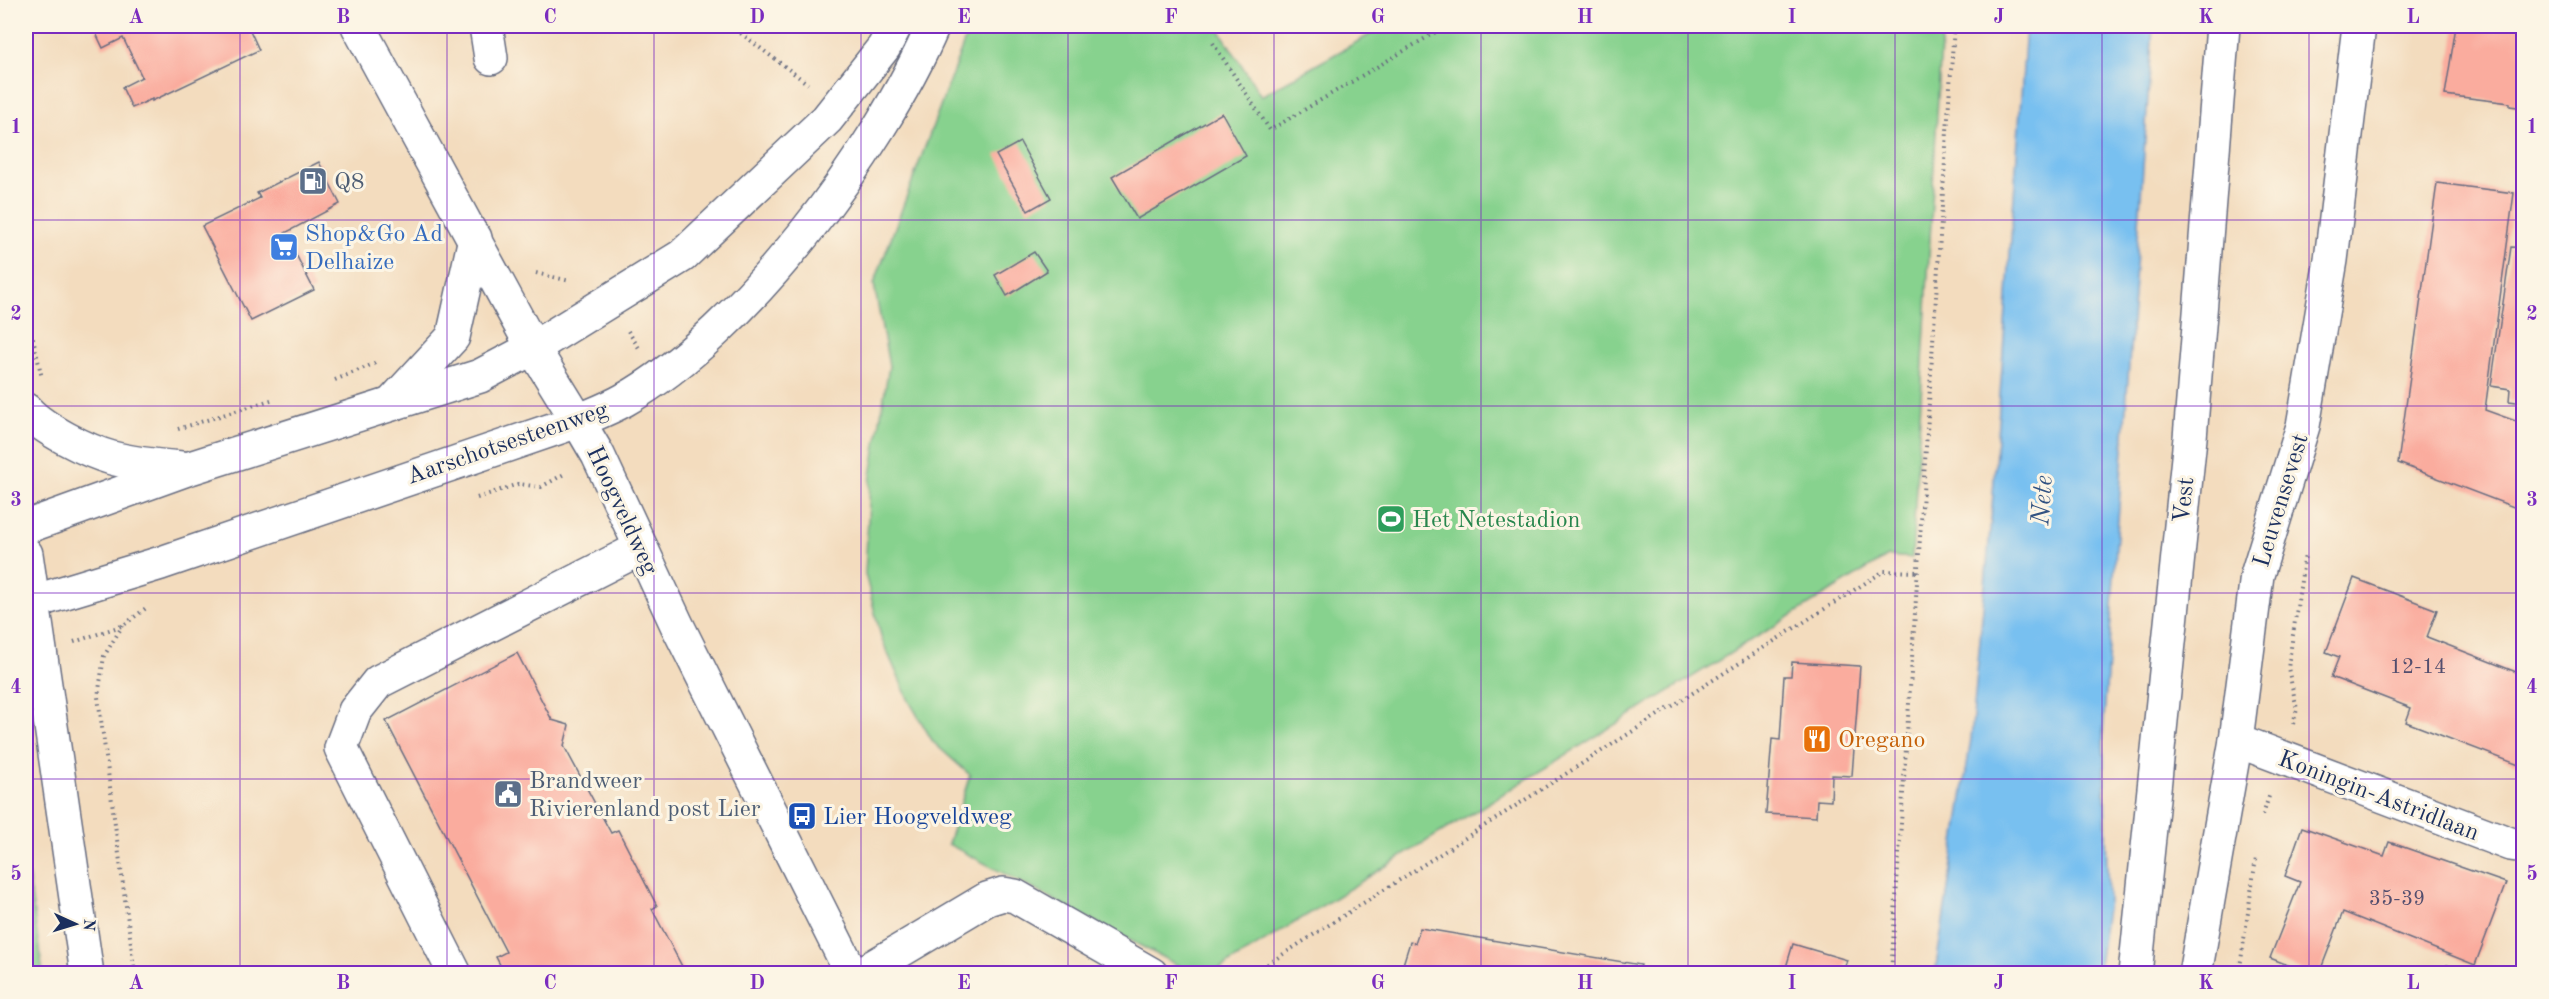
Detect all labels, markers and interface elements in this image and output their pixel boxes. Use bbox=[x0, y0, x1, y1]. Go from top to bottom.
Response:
text: A bbox=[128, 8, 144, 28]
text: B bbox=[336, 8, 350, 28]
text: C bbox=[543, 8, 557, 28]
text: D bbox=[749, 8, 765, 28]
text: E bbox=[957, 8, 971, 28]
text: F bbox=[1164, 8, 1178, 28]
text: G bbox=[1371, 8, 1385, 28]
text: H bbox=[1577, 8, 1593, 28]
text: I bbox=[1788, 8, 1796, 28]
text: J bbox=[1994, 8, 2005, 28]
text: K bbox=[2198, 8, 2214, 28]
text: L bbox=[2406, 8, 2420, 28]
text: 1 bbox=[10, 118, 22, 138]
text: 1 bbox=[2526, 118, 2538, 138]
fuel station icon: Q8 bbox=[297, 165, 329, 197]
place label: Q8 bbox=[334, 171, 365, 195]
place label: Shop&Go Ad Delhaize bbox=[305, 223, 443, 275]
supermarket icon: Shop&Go Ad Delhaize bbox=[268, 231, 300, 263]
text: 2 bbox=[10, 305, 22, 325]
text: 2 bbox=[2526, 305, 2538, 325]
street label: Aarschotsesteenweg bbox=[404, 398, 611, 490]
street label: Leuvensevest bbox=[2250, 431, 2314, 570]
street label: Hoogveldweg bbox=[581, 443, 661, 579]
water label: Nete bbox=[2028, 474, 2058, 527]
street label: Vest bbox=[2171, 476, 2199, 524]
text: 3 bbox=[10, 491, 22, 511]
text: 3 bbox=[2526, 491, 2538, 511]
sports icon: Het Netestadion bbox=[1375, 503, 1407, 535]
place label: Het Netestadion bbox=[1412, 509, 1581, 533]
house number: 12-14 bbox=[2390, 657, 2446, 678]
text: 4 bbox=[10, 678, 22, 698]
text: 4 bbox=[2526, 678, 2538, 698]
restaurant icon: Oregano bbox=[1801, 723, 1833, 755]
place label: Oregano bbox=[1838, 729, 1925, 753]
street label: Koningin-Astridlaan bbox=[2275, 748, 2482, 846]
place label: Brandweer Rivierenland post Lier bbox=[529, 770, 761, 822]
public building icon: Brandweer Rivierenland post Lier bbox=[492, 778, 524, 810]
bus stop icon: Lier Hoogveldweg bbox=[786, 800, 818, 832]
place label: Lier Hoogveldweg bbox=[823, 806, 1012, 830]
text: 5 bbox=[10, 864, 22, 885]
text: 5 bbox=[2526, 864, 2538, 885]
house number: 35-39 bbox=[2369, 889, 2425, 910]
north arrow bbox=[45, 894, 105, 954]
text: N bbox=[80, 918, 96, 932]
text: A bbox=[128, 974, 144, 994]
text: B bbox=[336, 974, 350, 994]
text: C bbox=[543, 974, 557, 994]
text: D bbox=[749, 974, 765, 994]
text: E bbox=[957, 974, 971, 994]
text: F bbox=[1164, 974, 1178, 994]
text: G bbox=[1371, 974, 1385, 994]
text: H bbox=[1577, 974, 1593, 994]
text: I bbox=[1788, 974, 1796, 994]
text: J bbox=[1994, 974, 2005, 994]
text: K bbox=[2198, 974, 2214, 994]
text: L bbox=[2406, 974, 2420, 994]

